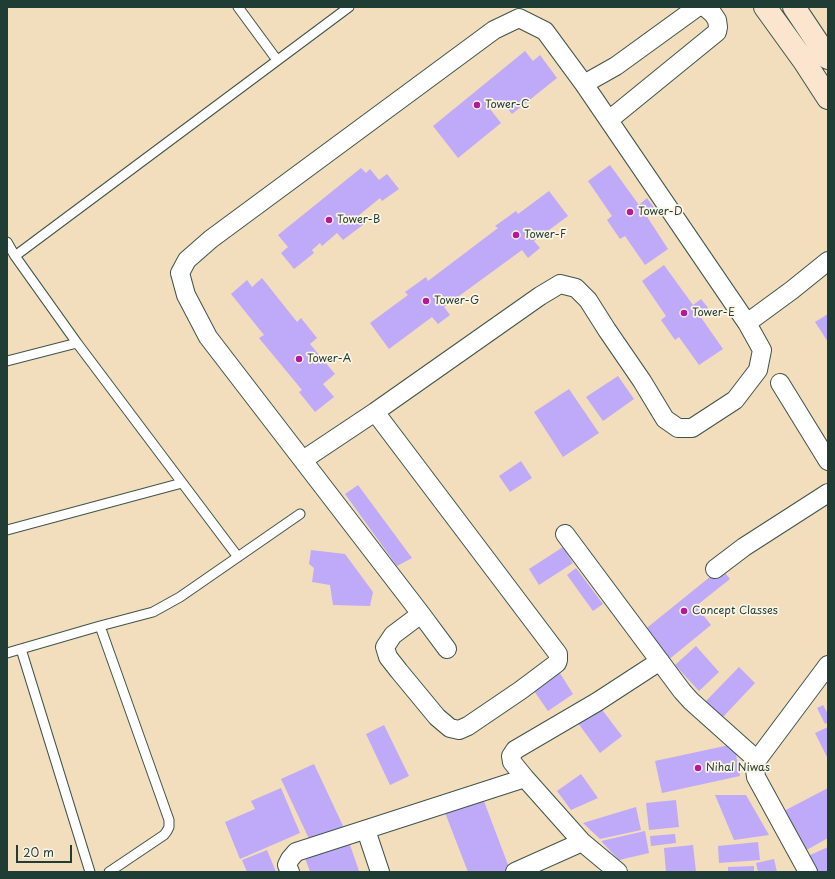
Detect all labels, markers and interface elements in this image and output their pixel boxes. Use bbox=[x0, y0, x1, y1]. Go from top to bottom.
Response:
place label: Tower-C bbox=[485, 98, 529, 112]
marker: Tower-C bbox=[472, 100, 482, 110]
place label: Tower-D bbox=[638, 205, 683, 219]
marker: Tower-D bbox=[625, 207, 635, 217]
place label: Tower-B bbox=[337, 213, 380, 227]
marker: Tower-B bbox=[324, 215, 334, 225]
place label: Tower-F bbox=[524, 228, 566, 242]
marker: Tower-F bbox=[511, 230, 521, 240]
place label: Tower-G bbox=[434, 294, 479, 308]
marker: Tower-G bbox=[421, 296, 431, 306]
place label: Tower-E bbox=[692, 306, 735, 320]
marker: Tower-E bbox=[679, 308, 689, 318]
place label: Tower-A bbox=[307, 352, 351, 366]
marker: Tower-A bbox=[294, 354, 304, 364]
place label: Concept Classes bbox=[692, 604, 778, 618]
marker: Concept Classes bbox=[679, 606, 689, 616]
place label: Nihal Niwas bbox=[706, 761, 770, 775]
marker: Nihal Niwas bbox=[693, 763, 703, 773]
scale bar bbox=[18, 837, 74, 863]
text: 20 m bbox=[23, 843, 54, 861]

